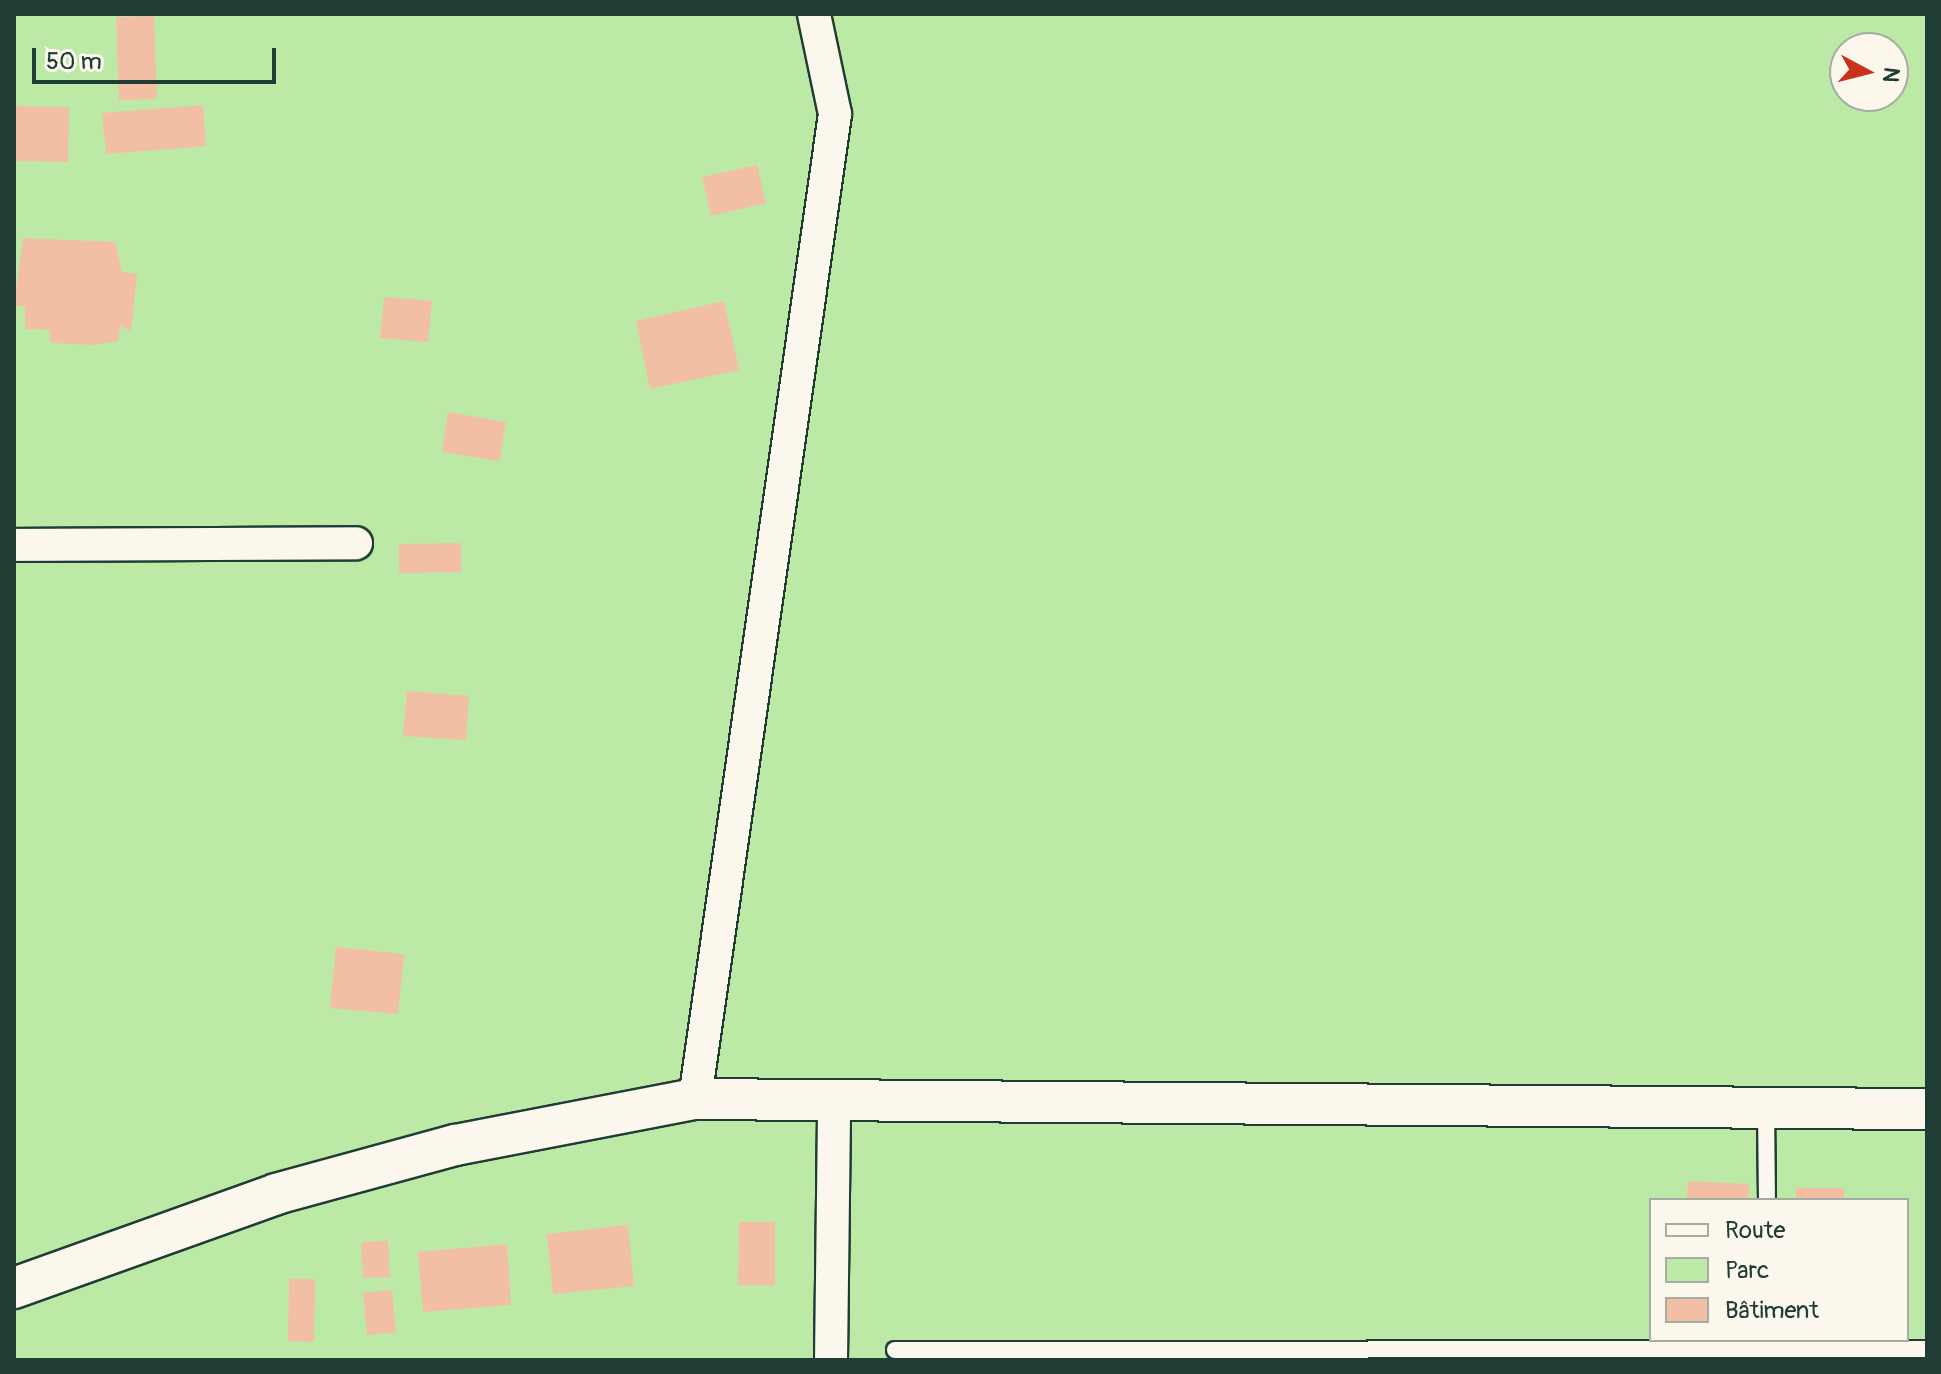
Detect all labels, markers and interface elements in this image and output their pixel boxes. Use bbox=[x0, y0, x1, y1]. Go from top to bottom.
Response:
scale bar bbox=[36, 32, 280, 82]
north arrow bbox=[1829, 32, 1909, 112]
text: 50 m bbox=[46, 47, 102, 76]
text: N bbox=[1876, 66, 1906, 84]
legend bbox=[1649, 1198, 1909, 1342]
text: Route bbox=[1725, 1216, 1785, 1245]
text: Parc bbox=[1725, 1256, 1769, 1285]
text: Bâtiment bbox=[1725, 1296, 1819, 1325]

